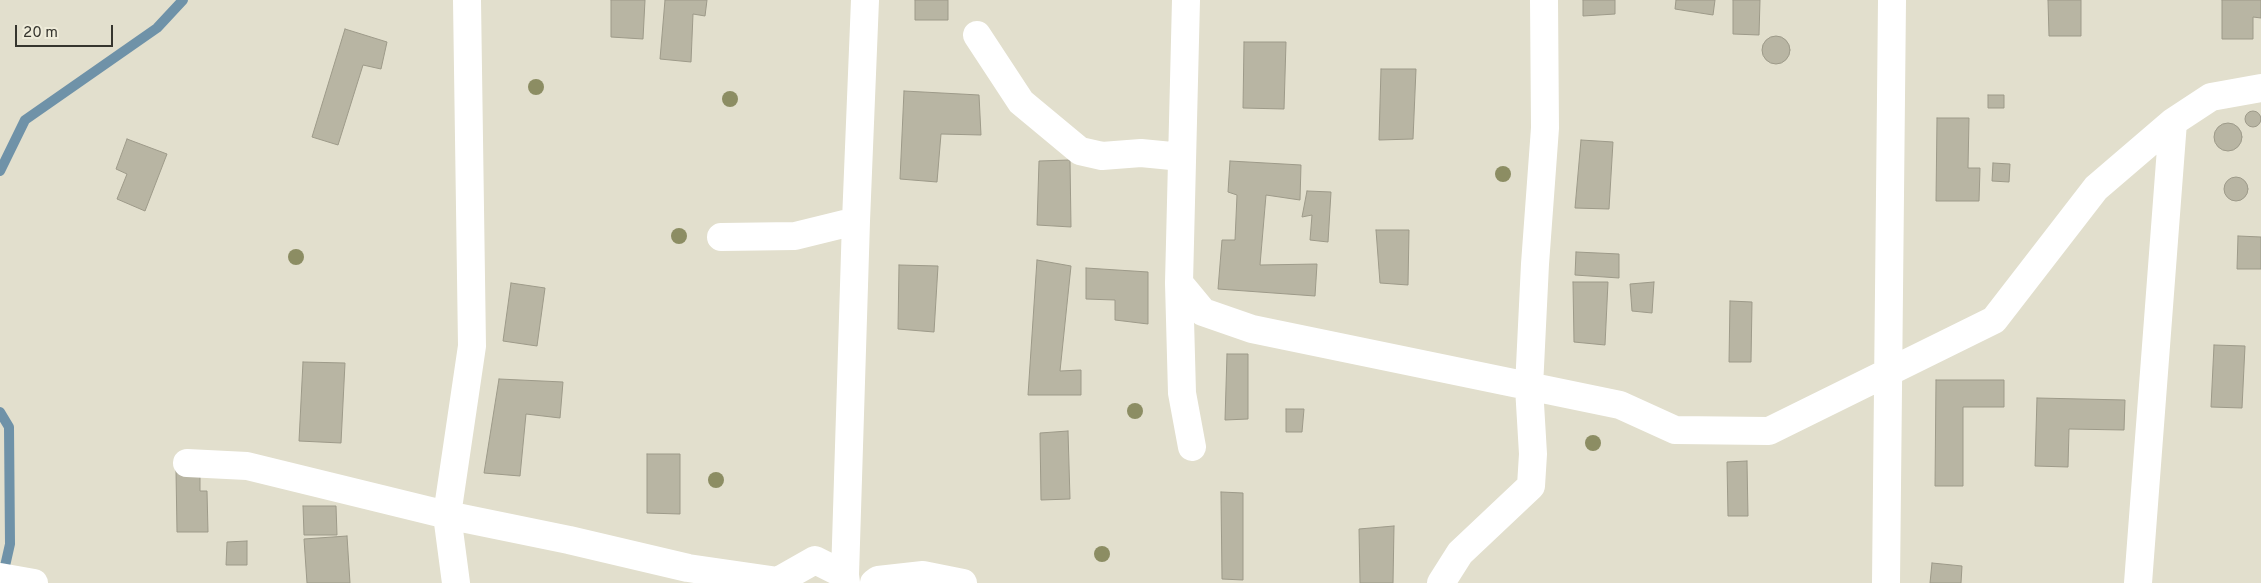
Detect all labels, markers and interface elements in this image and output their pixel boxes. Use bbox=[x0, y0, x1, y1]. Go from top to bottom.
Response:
scale bar bbox=[18, 15, 115, 47]
text: 20 m bbox=[23, 24, 58, 43]

